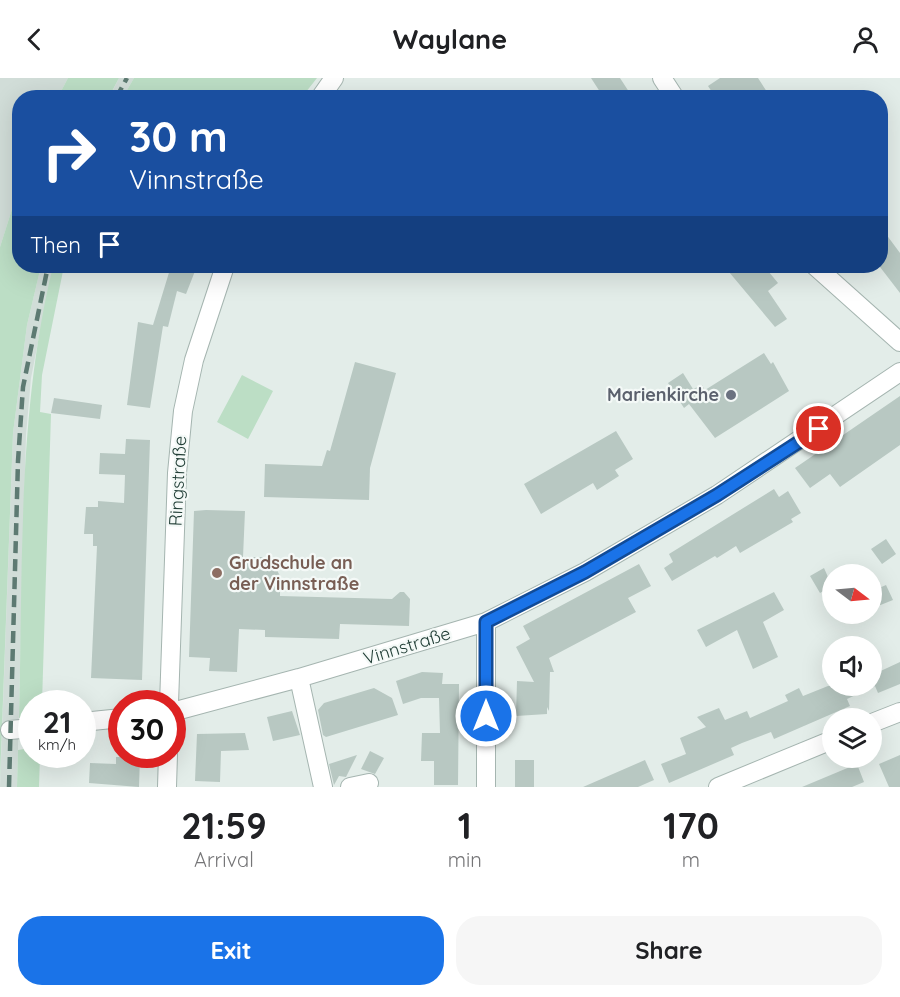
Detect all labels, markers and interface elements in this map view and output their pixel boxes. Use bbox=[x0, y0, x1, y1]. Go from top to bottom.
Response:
text: Waylane bbox=[393, 22, 507, 56]
icon: back bbox=[18, 23, 51, 56]
icon: person bbox=[849, 23, 882, 56]
text: 30 m bbox=[129, 110, 228, 163]
icon: right bbox=[30, 114, 108, 192]
text: Vinnstraße bbox=[129, 162, 264, 196]
icon: arrive bbox=[93, 228, 126, 261]
text: Then bbox=[30, 231, 81, 259]
place label: Marienkirche bbox=[607, 383, 719, 406]
marker: Marienkirche bbox=[724, 388, 738, 402]
pin bbox=[793, 403, 844, 454]
icon: arrive bbox=[802, 412, 835, 445]
street label: Ringstraße bbox=[164, 435, 191, 527]
place label: Grudschule an der Vinnstraße bbox=[229, 551, 359, 595]
north arrow bbox=[822, 564, 882, 624]
map controls bbox=[822, 564, 882, 768]
marker: Grudschule an der Vinnstraße bbox=[210, 566, 224, 580]
street label: Vinnstraße bbox=[361, 621, 453, 670]
button: sound bbox=[822, 636, 882, 696]
position arrow bbox=[454, 684, 518, 748]
speed limit sign: 30 bbox=[108, 690, 186, 768]
text: 21 bbox=[43, 703, 71, 741]
button: layers bbox=[822, 708, 882, 768]
text: km/h bbox=[38, 735, 76, 754]
text: 21:59 bbox=[181, 803, 267, 848]
text: 1 bbox=[458, 803, 472, 848]
text: 170 bbox=[663, 803, 719, 848]
text: Arrival bbox=[194, 847, 254, 872]
text: min bbox=[448, 847, 482, 872]
text: m bbox=[682, 847, 700, 872]
button: Exit bbox=[18, 916, 444, 985]
button: Share bbox=[456, 916, 882, 985]

